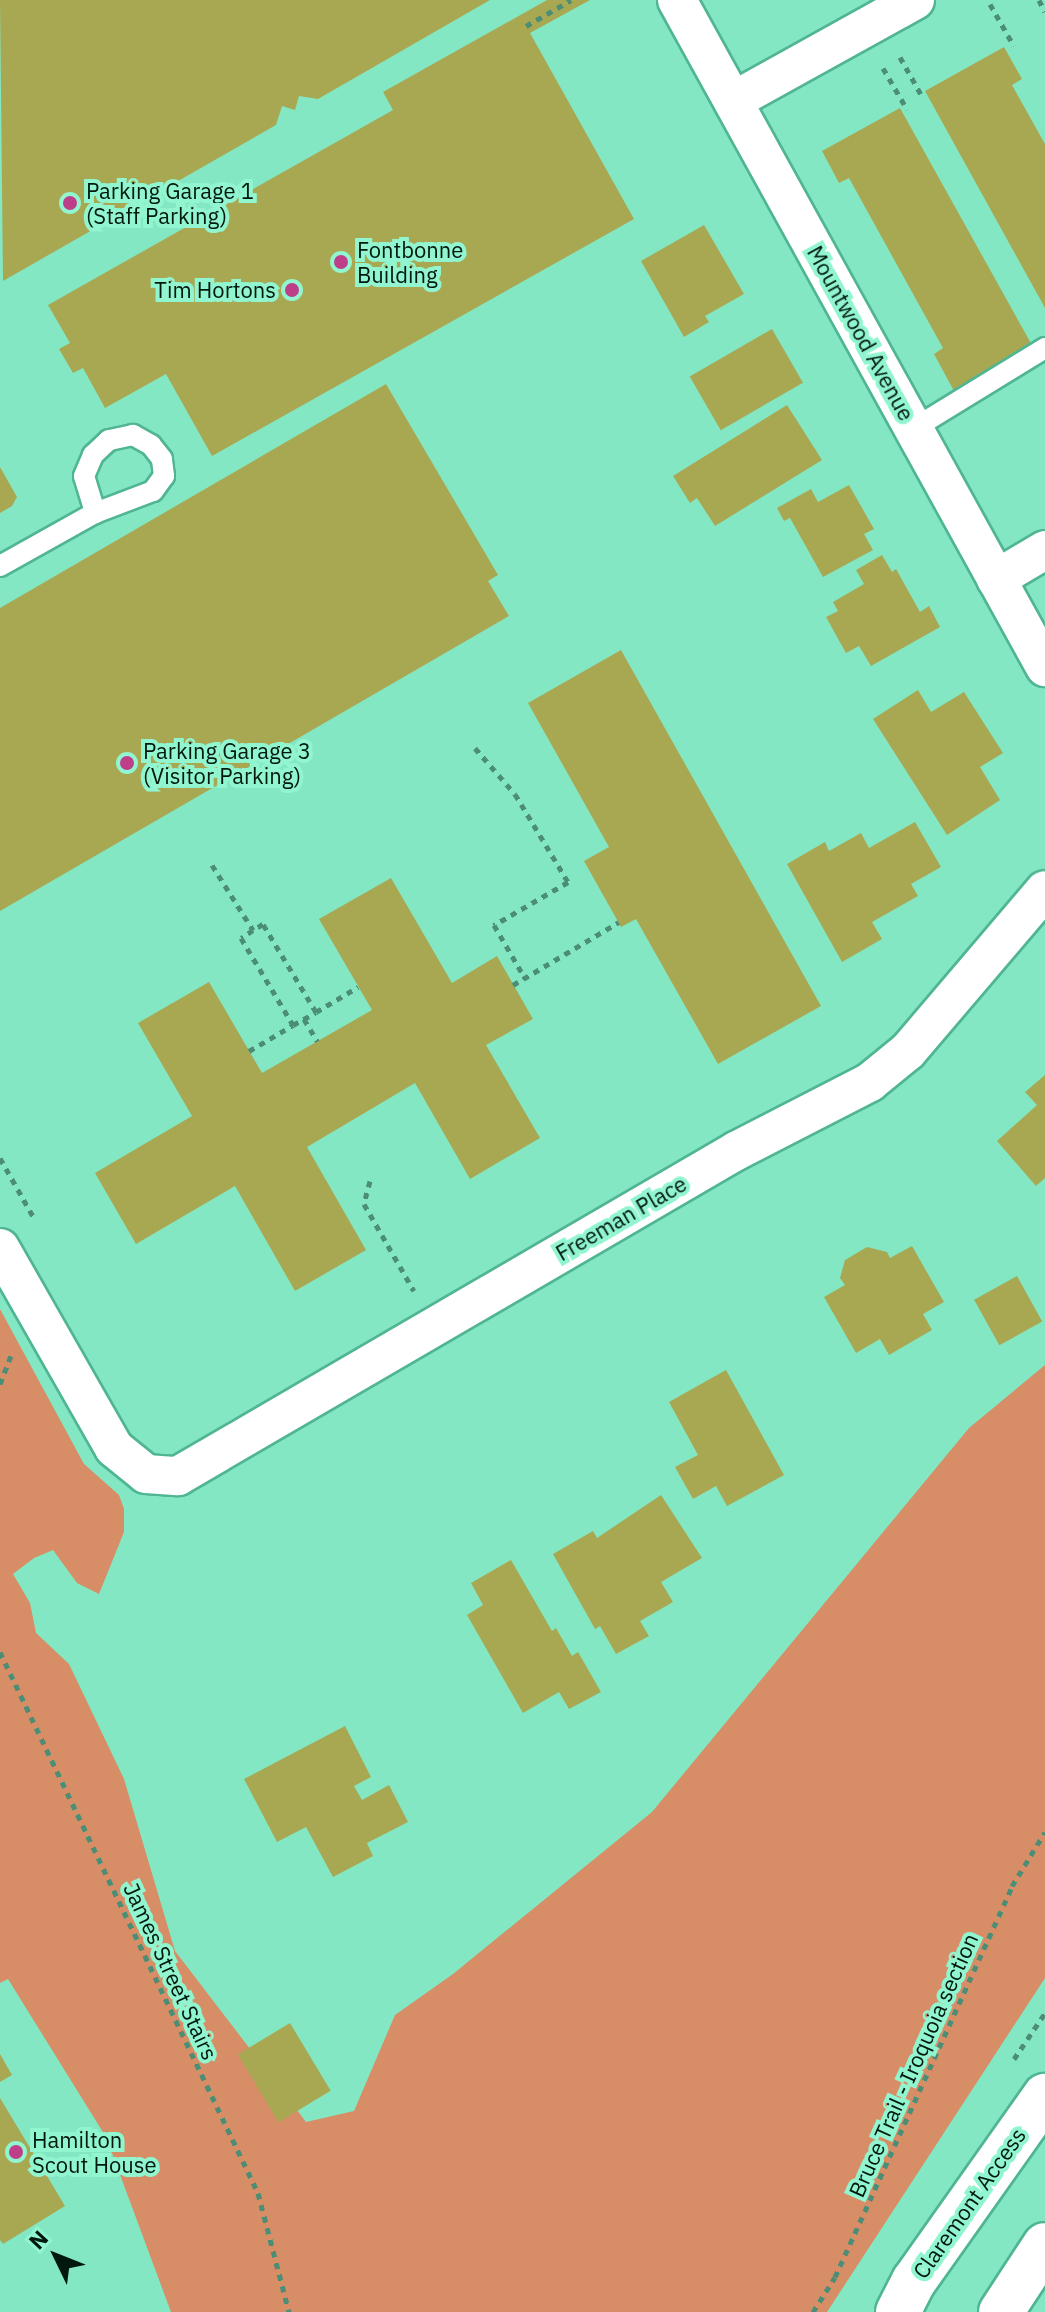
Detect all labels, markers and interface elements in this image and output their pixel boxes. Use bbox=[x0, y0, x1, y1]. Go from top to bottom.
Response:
place label: Parking Garage 1 (Staff Parking) bbox=[86, 177, 254, 228]
marker: Parking Garage 1 (Staff Parking) bbox=[61, 194, 79, 212]
place label: Fontbonne Building bbox=[357, 236, 463, 288]
street label: Mountwood Avenue bbox=[802, 241, 920, 425]
marker: Fontbonne Building bbox=[332, 253, 350, 271]
place label: Tim Hortons bbox=[154, 277, 276, 303]
marker: Tim Hortons bbox=[283, 281, 301, 299]
place label: Parking Garage 3 (Visitor Parking) bbox=[143, 737, 311, 788]
marker: Parking Garage 3 (Visitor Parking) bbox=[118, 754, 136, 772]
street label: Freeman Place bbox=[551, 1170, 691, 1266]
street label: James Street Stairs bbox=[118, 1878, 224, 2064]
street label: Bruce Trail - Iroquoia section bbox=[843, 1929, 983, 2201]
street label: Claremont Access bbox=[907, 2123, 1031, 2283]
place label: Hamilton Scout House bbox=[32, 2126, 157, 2178]
marker: Hamilton Scout House bbox=[7, 2143, 25, 2161]
north arrow bbox=[16, 2216, 96, 2296]
text: N bbox=[22, 2224, 54, 2255]

